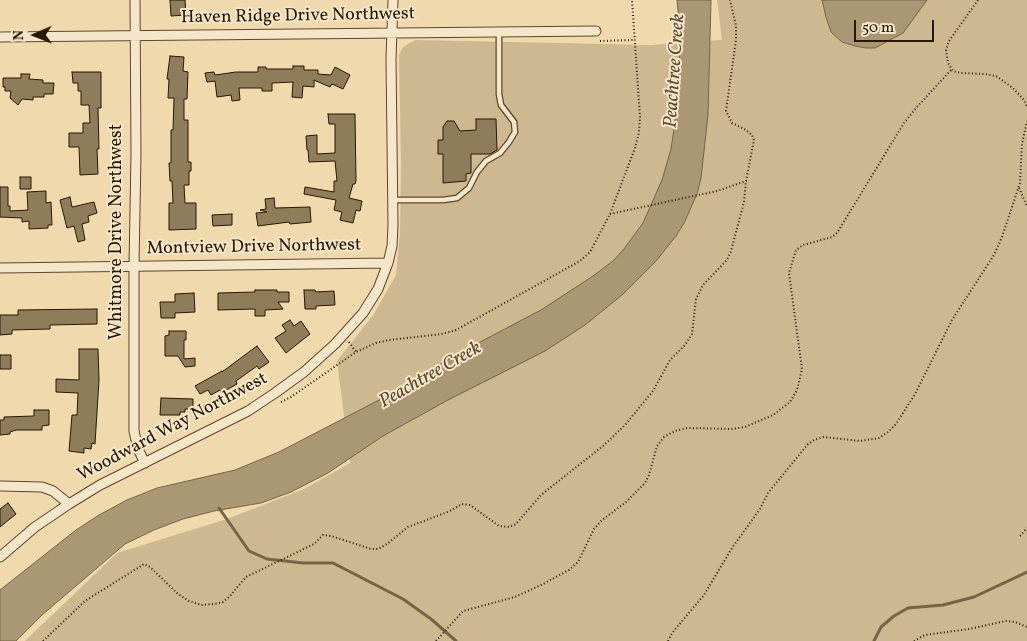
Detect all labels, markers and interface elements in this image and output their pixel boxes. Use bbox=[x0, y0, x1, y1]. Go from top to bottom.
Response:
street label: Haven Ridge Drive Northwest bbox=[181, 4, 415, 30]
north arrow bbox=[10, 10, 60, 60]
scale bar bbox=[857, 10, 937, 42]
water label: Peachtree Creek bbox=[661, 13, 691, 129]
text: 50 m bbox=[862, 18, 894, 39]
text: N bbox=[10, 30, 29, 41]
street label: Whitmore Drive Northwest bbox=[107, 124, 129, 340]
street label: Montview Drive Northwest bbox=[147, 235, 361, 261]
water label: Peachtree Creek bbox=[376, 338, 486, 414]
street label: Woodward Way Northwest bbox=[74, 369, 272, 487]

